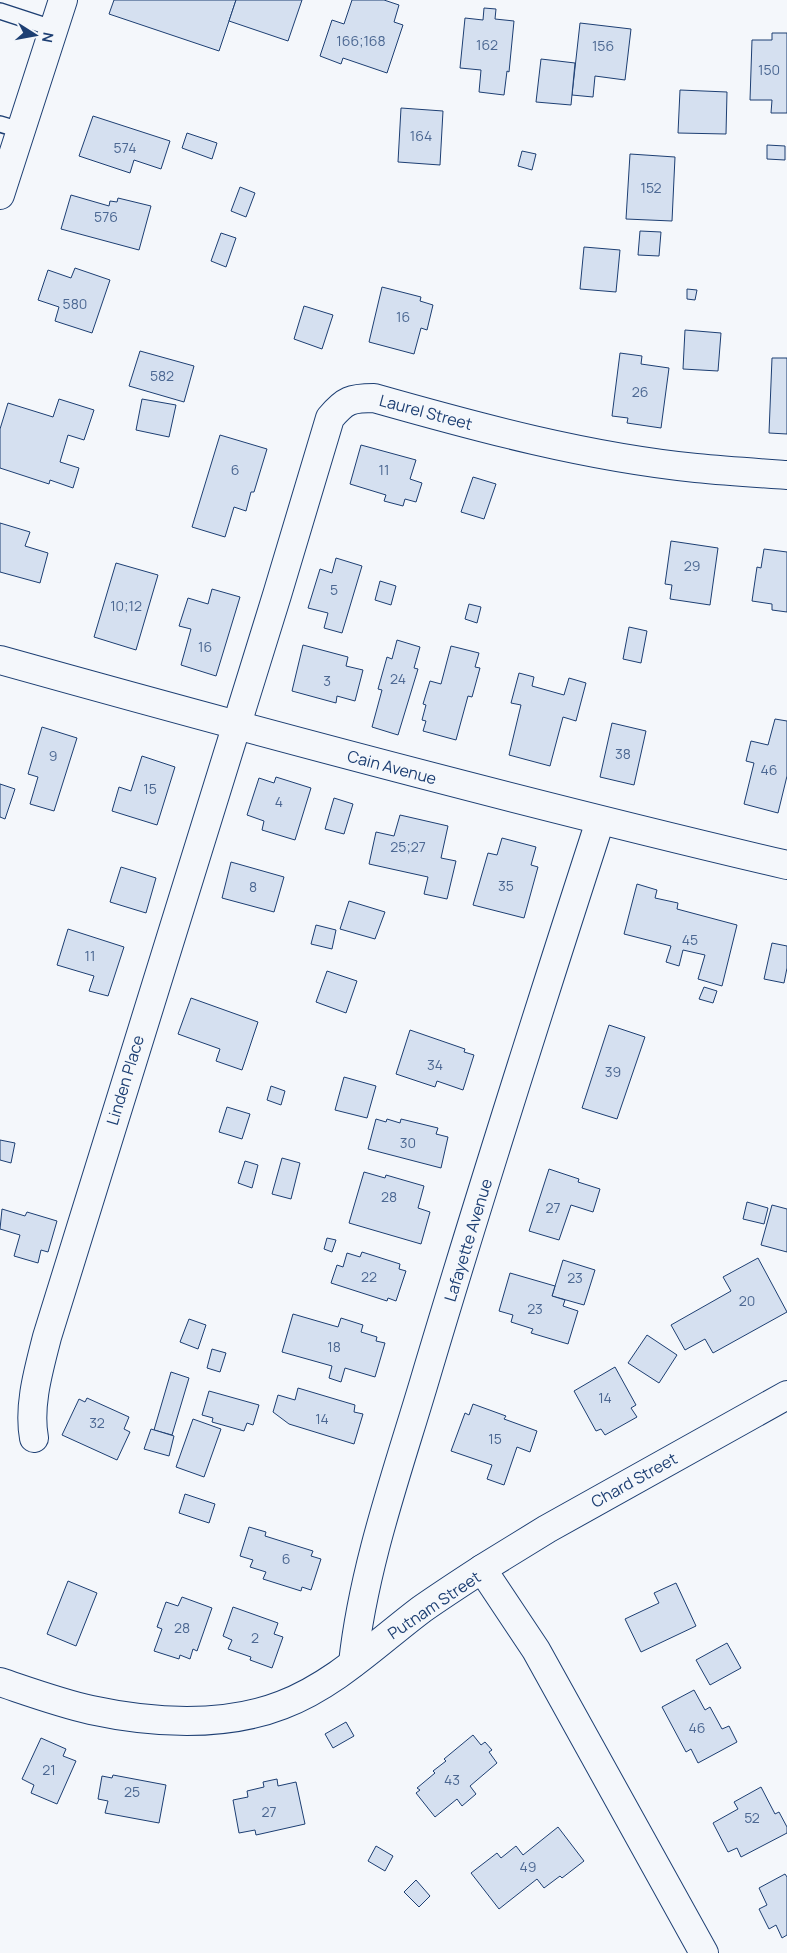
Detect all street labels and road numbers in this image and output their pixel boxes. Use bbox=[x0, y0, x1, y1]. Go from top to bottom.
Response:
street label: Laurel Street bbox=[377, 389, 475, 435]
street label: Cain Avenue bbox=[345, 745, 439, 789]
street label: Linden Place bbox=[101, 1032, 149, 1128]
street label: Lafayette Avenue bbox=[439, 1176, 497, 1304]
street label: Chard Street bbox=[587, 1447, 681, 1513]
street label: Putnam Street bbox=[383, 1566, 485, 1644]

